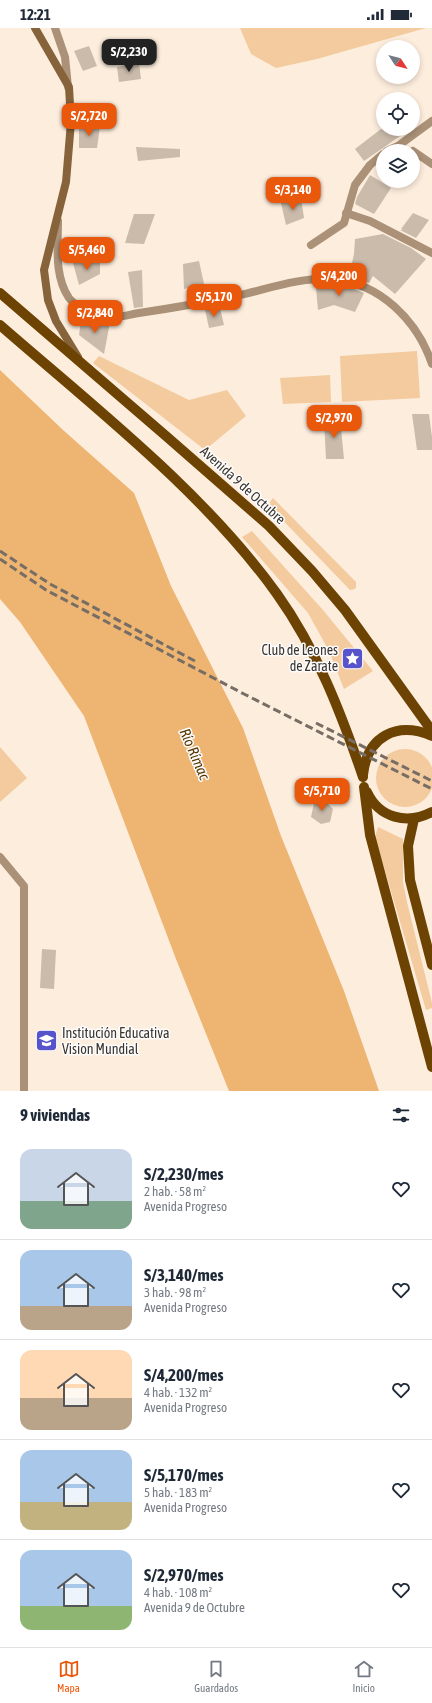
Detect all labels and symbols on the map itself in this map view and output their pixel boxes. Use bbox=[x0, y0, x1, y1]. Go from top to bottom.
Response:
pin: S/2,230 bbox=[92, 39, 166, 73]
north arrow bbox=[376, 40, 420, 84]
pin: S/2,720 bbox=[52, 103, 126, 137]
pin: S/3,140 bbox=[256, 177, 330, 211]
pin: S/5,460 bbox=[50, 237, 124, 271]
pin: S/4,200 bbox=[302, 263, 376, 297]
pin: S/5,170 bbox=[177, 284, 251, 318]
pin: S/2,840 bbox=[58, 300, 132, 334]
pin: S/2,970 bbox=[297, 405, 371, 439]
street label: Avenida 9 de Octubre bbox=[197, 443, 289, 527]
place label: Club de Leones de Zarate bbox=[261, 642, 338, 674]
place icon: Club de Leones de Zarate bbox=[340, 645, 366, 671]
water label: Río Rímac bbox=[177, 726, 214, 783]
pin: S/5,710 bbox=[285, 778, 359, 812]
place label: Institución Educativa Vision Mundial bbox=[62, 1025, 169, 1057]
school or university icon: Institución Educativa Vision Mundial bbox=[33, 1028, 59, 1054]

